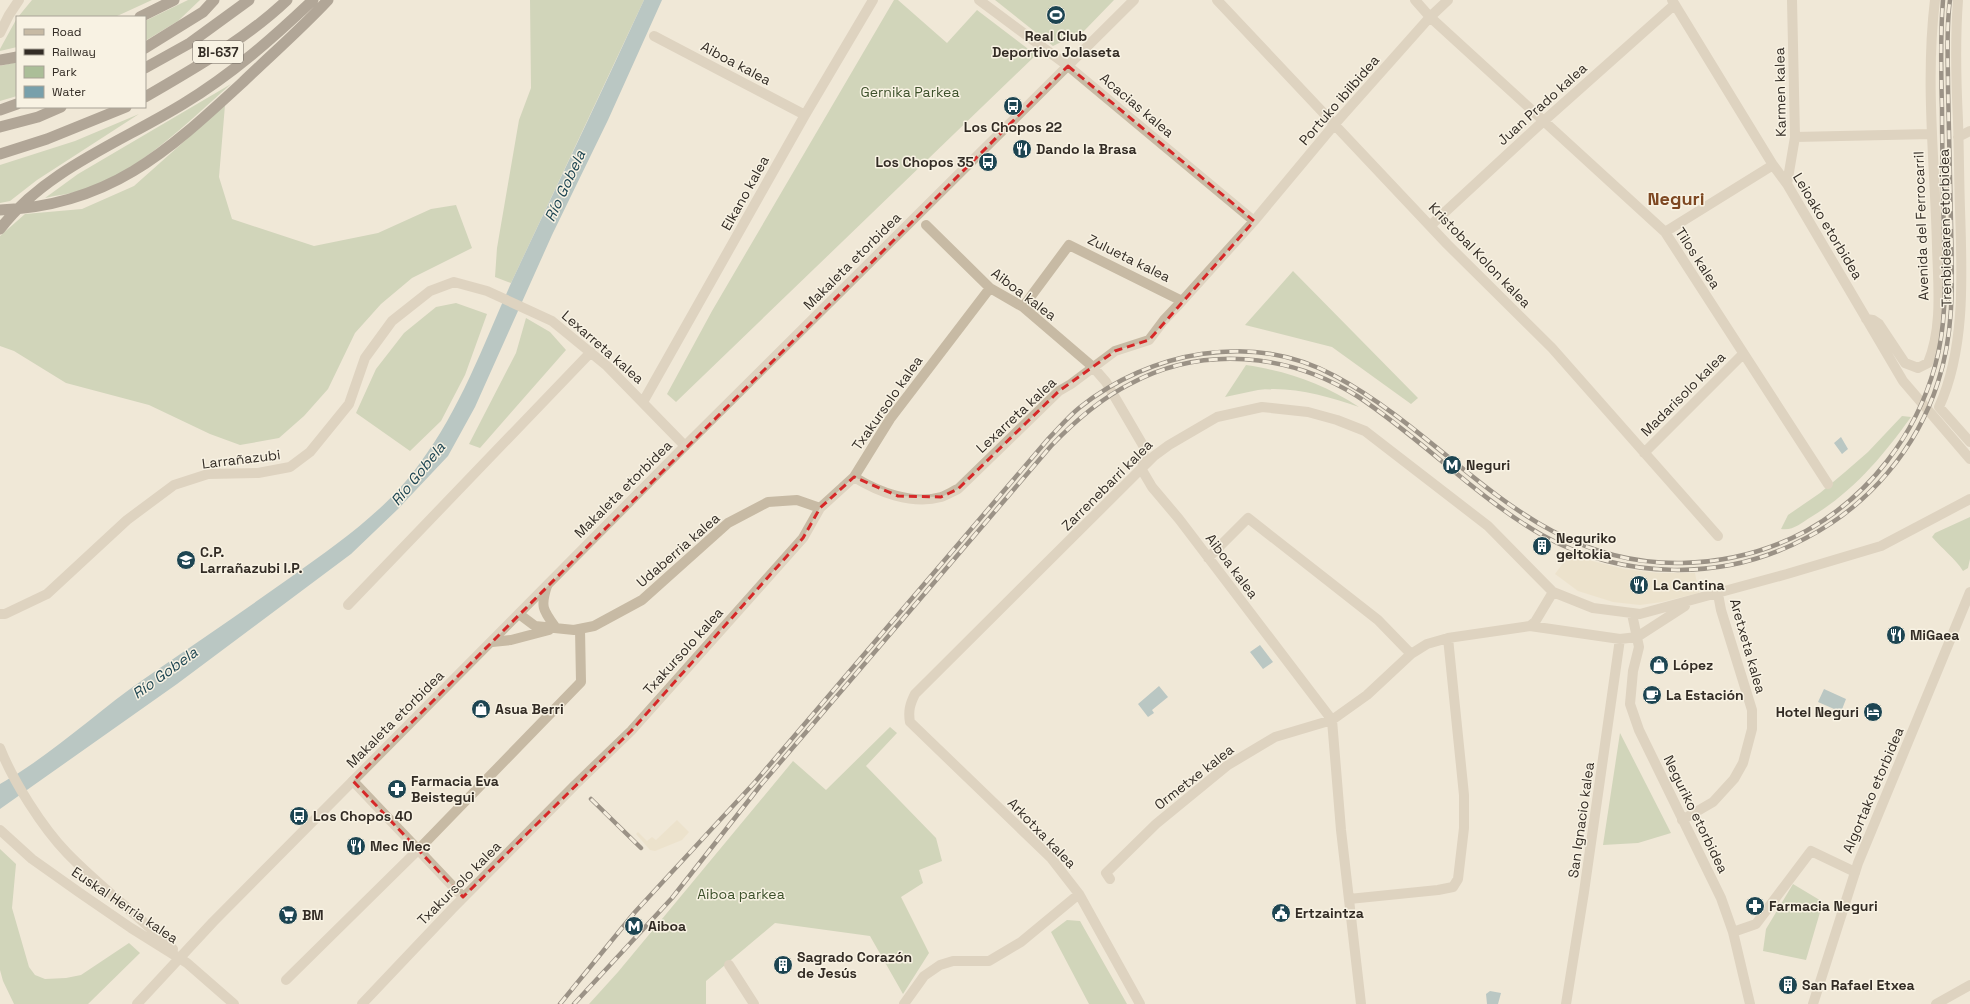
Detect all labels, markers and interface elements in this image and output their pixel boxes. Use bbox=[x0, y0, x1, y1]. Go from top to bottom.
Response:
sports icon: Real Club Deportivo Jolaseta bbox=[1045, 4, 1067, 26]
legend bbox=[16, 16, 146, 108]
text: Road bbox=[52, 24, 81, 40]
place label: Real Club Deportivo Jolaseta bbox=[992, 27, 1120, 61]
street label: Aiboa kalea bbox=[698, 37, 774, 89]
road number: BI-637 bbox=[193, 41, 243, 63]
text: Railway bbox=[52, 44, 96, 60]
street label: Karmen kalea bbox=[1770, 47, 1790, 137]
street label: Portuko ibilbidea bbox=[1295, 51, 1383, 149]
street label: Juan Prado kalea bbox=[1493, 59, 1591, 149]
text: Park bbox=[52, 64, 77, 80]
street label: Acacias kalea bbox=[1096, 69, 1178, 141]
park label: Gernika Parkea bbox=[861, 83, 959, 101]
text: Water bbox=[52, 84, 86, 100]
bus stop icon: Los Chopos 22 bbox=[1002, 95, 1024, 117]
place label: Los Chopos 22 bbox=[964, 118, 1062, 136]
restaurant icon: Dando la Brasa bbox=[1011, 138, 1033, 160]
place label: Dando la Brasa bbox=[1036, 140, 1137, 158]
water label: Río Gobela bbox=[540, 147, 589, 224]
street label: Trenbidearen etorbidea bbox=[1935, 149, 1955, 307]
bus stop icon: Los Chopos 35 bbox=[977, 151, 999, 173]
street label: Avenida del Ferrocarril bbox=[1909, 151, 1933, 301]
street label: Elkano kalea bbox=[717, 152, 773, 234]
place label: Los Chopos 35 bbox=[875, 153, 974, 171]
street label: Leioako etorbidea bbox=[1789, 169, 1867, 283]
district label: Neguri bbox=[1648, 187, 1704, 210]
street label: Kristobal Kolon kalea bbox=[1425, 198, 1535, 312]
street label: Makaleta etorbidea bbox=[799, 208, 905, 314]
street label: Tilos kalea bbox=[1671, 224, 1725, 292]
street label: Zulueta kalea bbox=[1085, 230, 1173, 286]
street label: Aiboa kalea bbox=[988, 264, 1060, 324]
street label: Lexarreta kalea bbox=[558, 306, 648, 388]
street label: Madarisolo kalea bbox=[1637, 348, 1729, 440]
street label: Txakursolo kalea bbox=[848, 352, 926, 454]
street label: Lexarreta kalea bbox=[972, 373, 1060, 457]
street label: Makaleta etorbidea bbox=[570, 436, 676, 542]
street label: Zarrenebarri kalea bbox=[1058, 436, 1156, 534]
water label: Río Gobela bbox=[386, 438, 449, 509]
street label: Larrañazubi bbox=[201, 445, 281, 473]
metro station icon: Neguri bbox=[1441, 454, 1463, 476]
place label: Neguri bbox=[1466, 456, 1510, 474]
street label: Udaberria kalea bbox=[633, 509, 723, 591]
place label: Neguriko geltokia bbox=[1556, 529, 1616, 563]
street label: Aiboa kalea bbox=[1202, 530, 1262, 602]
building icon: Neguriko geltokia bbox=[1531, 535, 1553, 557]
place label: C.P. Larrañazubi I.P. bbox=[200, 543, 303, 577]
school or university icon: C.P. Larrañazubi I.P. bbox=[175, 549, 197, 571]
restaurant icon: La Cantina bbox=[1628, 574, 1650, 596]
place label: La Cantina bbox=[1653, 576, 1725, 594]
street label: Aretxeta kalea bbox=[1726, 597, 1770, 695]
street label: Txakursolo kalea bbox=[639, 604, 727, 698]
restaurant icon: MiGaea bbox=[1885, 624, 1907, 646]
place label: MiGaea bbox=[1910, 626, 1959, 644]
water label: Río Gobela bbox=[128, 642, 201, 703]
shop icon: López bbox=[1648, 654, 1670, 676]
place label: López bbox=[1673, 656, 1713, 674]
street label: Makaleta etorbidea bbox=[342, 666, 448, 772]
cafe icon: La Estación bbox=[1641, 684, 1663, 706]
place label: La Estación bbox=[1666, 686, 1744, 704]
shop icon: Asua Berri bbox=[470, 698, 492, 720]
place label: Asua Berri bbox=[495, 700, 564, 718]
hotel icon: Hotel Neguri bbox=[1862, 701, 1884, 723]
place label: Hotel Neguri bbox=[1776, 703, 1859, 721]
street label: Algortako etorbidea bbox=[1838, 724, 1908, 856]
street label: Ormetxe kalea bbox=[1151, 740, 1237, 814]
street label: Neguriko etorbidea bbox=[1660, 752, 1732, 876]
street label: San Ignacio kalea bbox=[1564, 761, 1598, 879]
place label: Farmacia Eva Beistegui bbox=[411, 772, 499, 806]
pharmacy icon: Farmacia Eva Beistegui bbox=[386, 778, 408, 800]
street label: Arkotxa kalea bbox=[1004, 794, 1080, 872]
bus stop icon: Los Chopos 40 bbox=[288, 805, 310, 827]
place label: Los Chopos 40 bbox=[313, 807, 413, 825]
restaurant icon: Mec Mec bbox=[345, 835, 367, 857]
place label: Mec Mec bbox=[370, 837, 431, 855]
street label: Txakursolo kalea bbox=[413, 837, 505, 929]
street label: Euskal Herria kalea bbox=[68, 863, 182, 947]
park label: Aiboa parkea bbox=[697, 885, 785, 903]
pharmacy icon: Farmacia Neguri bbox=[1744, 895, 1766, 917]
place label: Farmacia Neguri bbox=[1769, 897, 1878, 915]
public building icon: Ertzaintza bbox=[1270, 902, 1292, 924]
supermarket icon: BM bbox=[277, 904, 299, 926]
place label: Ertzaintza bbox=[1295, 904, 1364, 922]
place label: BM bbox=[302, 906, 324, 924]
metro station icon: Aiboa bbox=[623, 915, 645, 937]
place label: Aiboa bbox=[648, 917, 686, 935]
place label: Sagrado Corazón de Jesús bbox=[797, 948, 912, 982]
building icon: Sagrado Corazón de Jesús bbox=[772, 954, 794, 976]
building icon: San Rafael Etxea bbox=[1777, 974, 1799, 996]
place label: San Rafael Etxea bbox=[1802, 976, 1915, 994]

